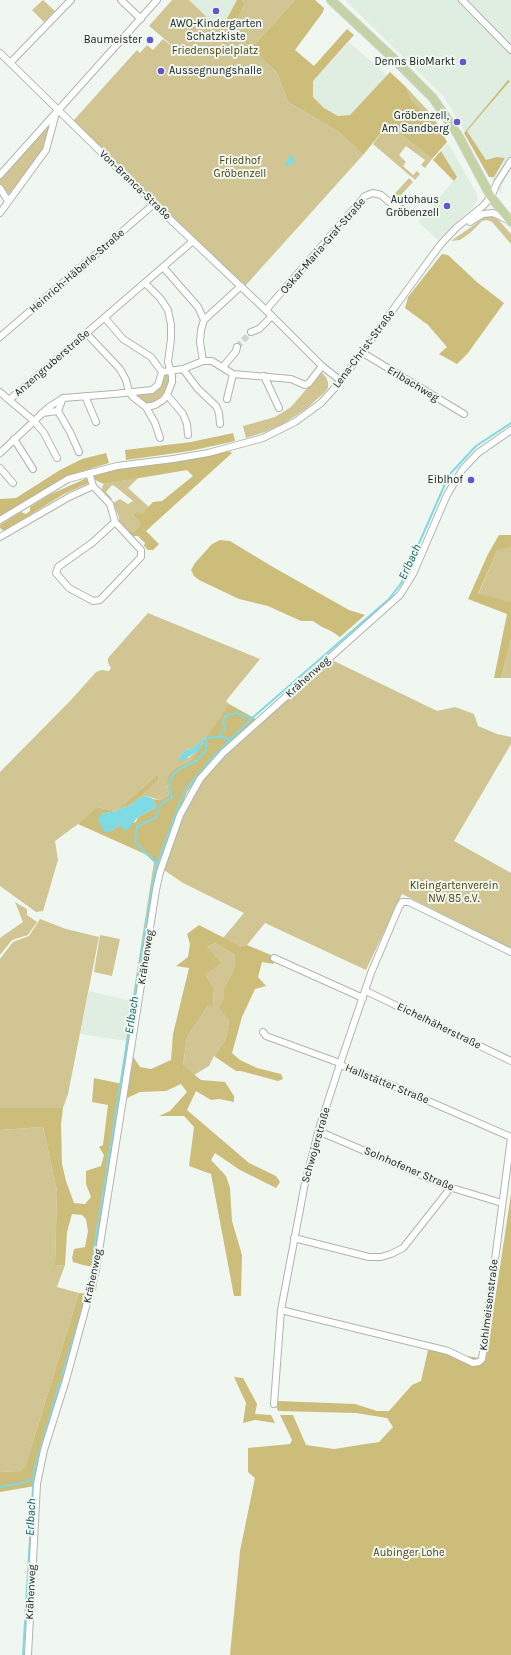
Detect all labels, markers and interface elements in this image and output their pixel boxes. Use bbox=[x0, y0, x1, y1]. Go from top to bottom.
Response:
marker: AWO-Kindergarten Schatzkiste bbox=[211, 6, 221, 16]
place label: AWO-Kindergarten Schatzkiste bbox=[170, 17, 262, 43]
place label: Baumeister bbox=[84, 33, 142, 47]
marker: Baumeister bbox=[145, 35, 155, 45]
park label: Friedenspielplatz bbox=[172, 44, 258, 58]
place label: Denns BioMarkt bbox=[375, 55, 455, 69]
marker: Denns BioMarkt bbox=[458, 57, 468, 67]
place label: Aussegnungshalle bbox=[169, 64, 262, 78]
marker: Aussegnungshalle bbox=[156, 66, 166, 76]
place label: Gröbenzell, Am Sandberg bbox=[382, 109, 449, 135]
marker: Gröbenzell, Am Sandberg bbox=[452, 117, 462, 127]
street label: Von-Branca-Straße bbox=[96, 147, 174, 223]
park label: Friedhof Gröbenzell bbox=[214, 154, 266, 180]
place label: Autohaus Gröbenzell bbox=[386, 193, 439, 219]
street label: Oskar-Maria-Graf-Straße bbox=[278, 195, 368, 297]
marker: Autohaus Gröbenzell bbox=[442, 201, 452, 211]
street label: Heinrich-Häberle-Straße bbox=[27, 226, 127, 316]
street label: Lena-Christ-Straße bbox=[330, 307, 398, 391]
street label: Anzengruberstraße bbox=[12, 327, 92, 399]
street label: Erlbachweg bbox=[385, 363, 441, 405]
place label: Eiblhof bbox=[428, 473, 463, 487]
marker: Eiblhof bbox=[466, 475, 476, 485]
water label: Erlbach bbox=[396, 542, 424, 582]
street label: Krähenweg bbox=[283, 654, 333, 700]
park label: Kleingartenverein NW 85 e.V. bbox=[410, 879, 498, 905]
street label: Krähenweg bbox=[135, 929, 157, 985]
water label: Erlbach bbox=[122, 995, 142, 1035]
street label: Eichelhäherstraße bbox=[395, 1000, 483, 1052]
street label: Hallstätter Straße bbox=[343, 1061, 431, 1107]
street label: Schwojerstraße bbox=[299, 1106, 333, 1184]
street label: Solnhofener Straße bbox=[362, 1144, 456, 1194]
street label: Krähenweg bbox=[81, 1248, 105, 1304]
street label: Kohlmeisenstraße bbox=[477, 1259, 501, 1351]
water label: Erlbach bbox=[23, 1498, 39, 1536]
park label: Aubinger Lohe bbox=[373, 1546, 445, 1560]
street label: Krähenweg bbox=[23, 1564, 39, 1620]

